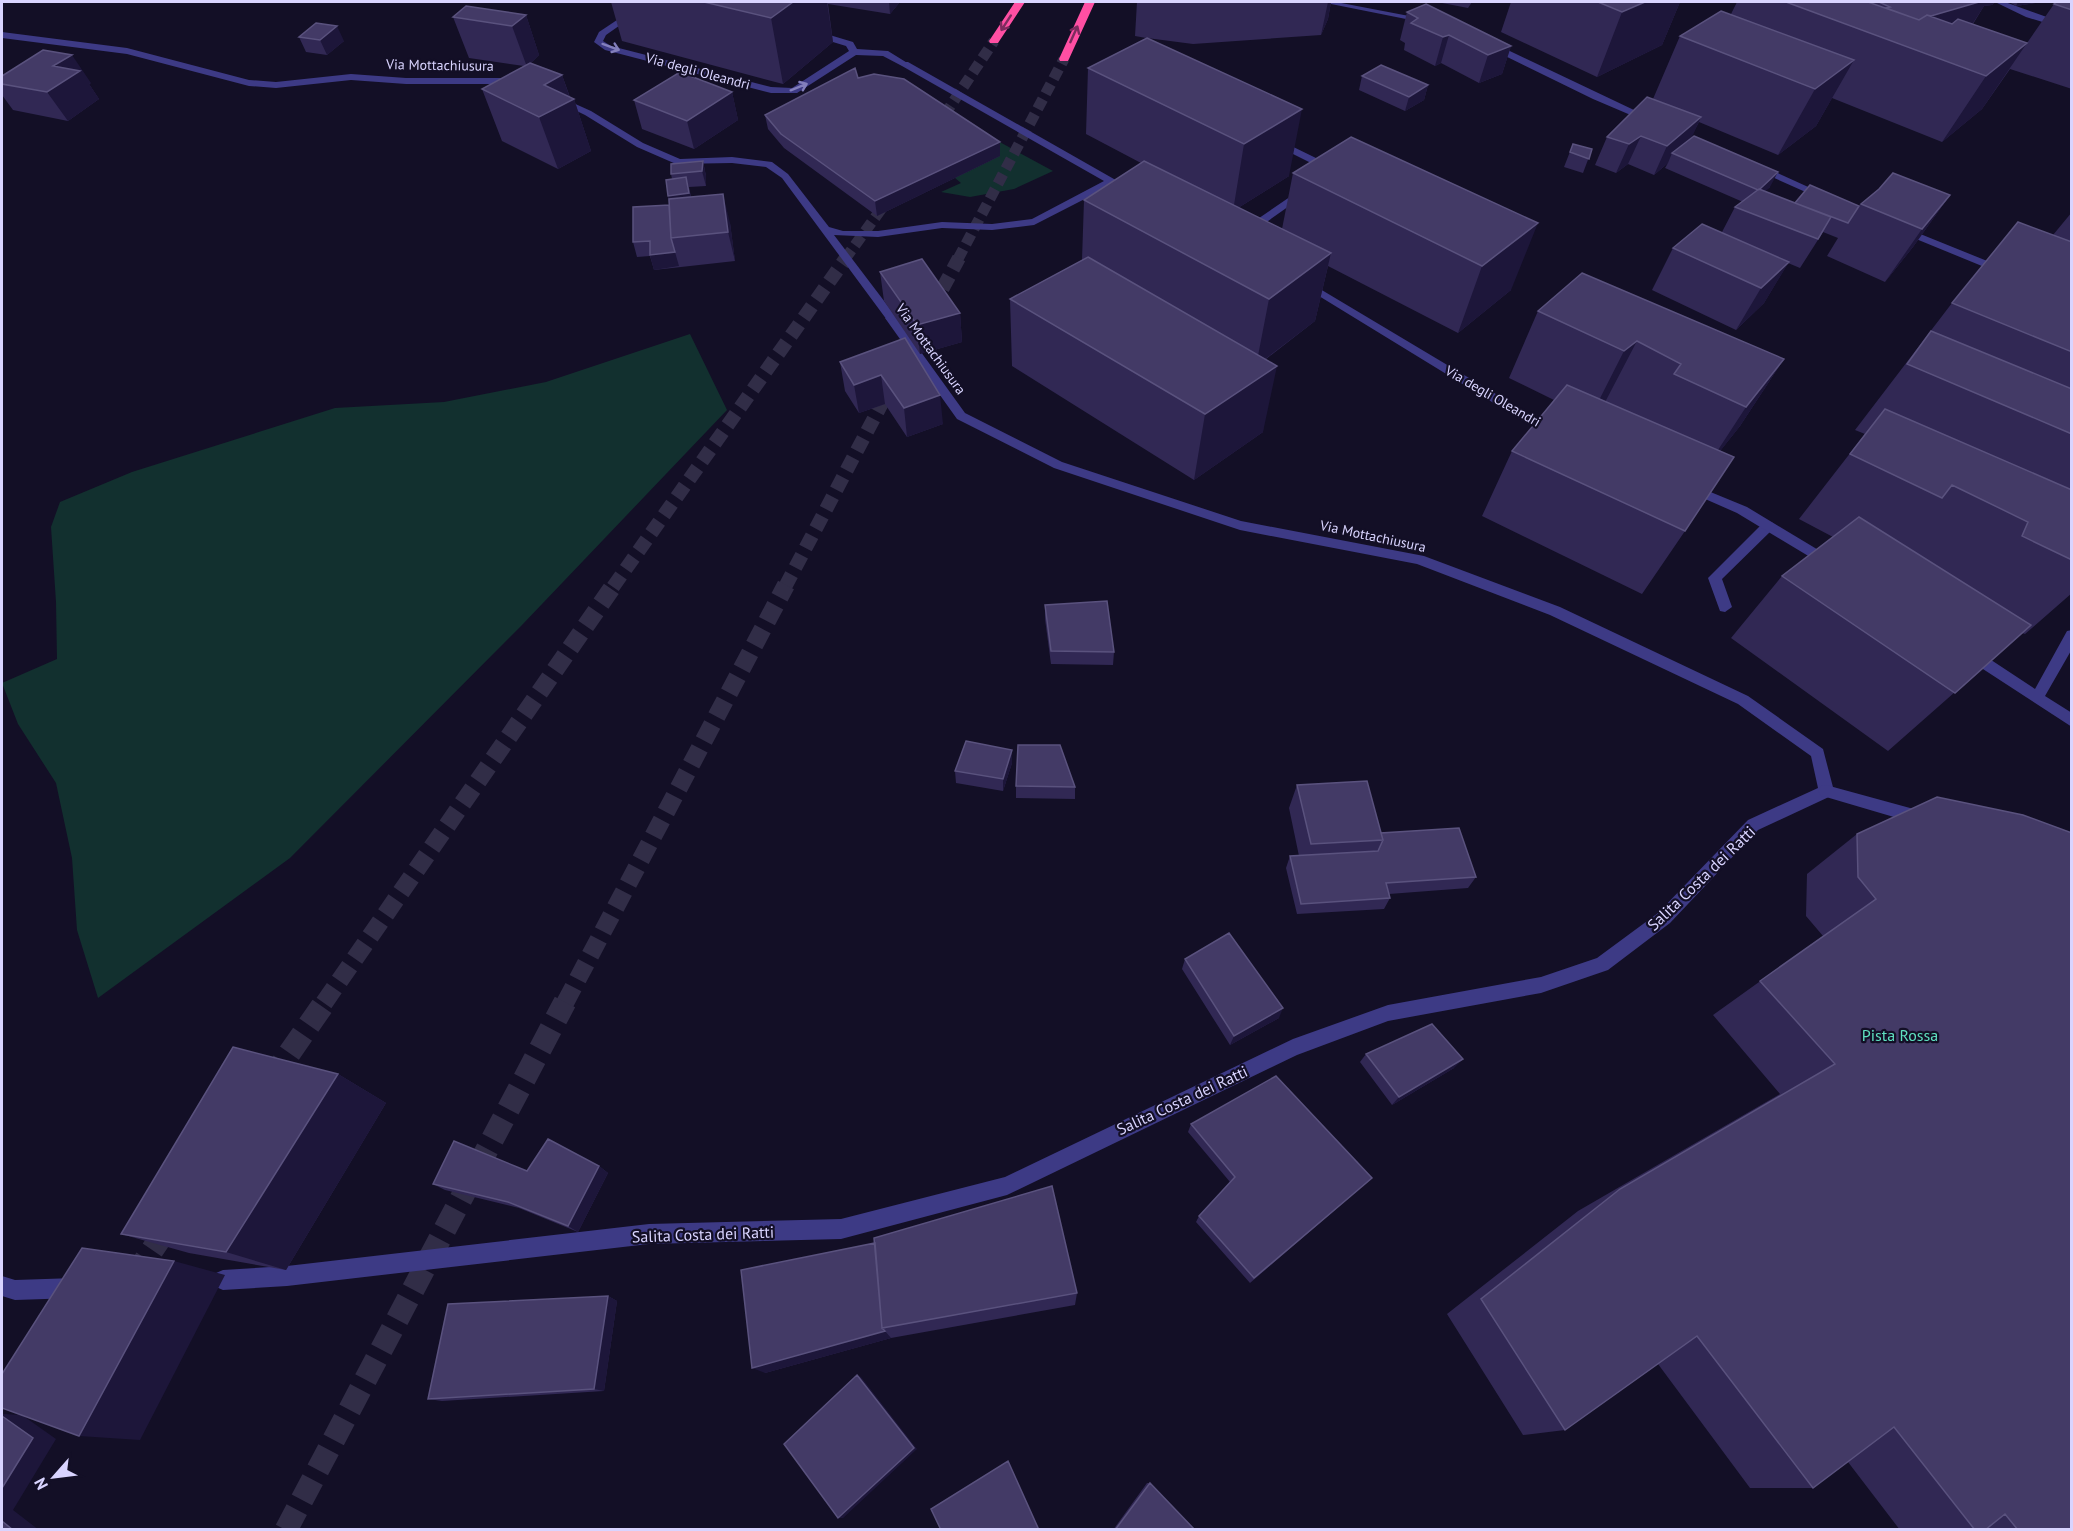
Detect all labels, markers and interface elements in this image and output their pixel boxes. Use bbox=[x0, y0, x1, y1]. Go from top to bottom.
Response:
one-way arrow bbox=[1000, 14, 1012, 31]
one-way arrow bbox=[1069, 26, 1081, 44]
one-way arrow bbox=[601, 43, 620, 54]
street label: Via degli Oleandri bbox=[643, 48, 752, 94]
street label: Via Mottachiusura bbox=[385, 55, 494, 75]
one-way arrow bbox=[790, 81, 808, 92]
street label: Via Mottachiusura bbox=[891, 299, 970, 398]
street label: Via degli Oleandri bbox=[1441, 361, 1544, 431]
street label: Via Mottachiusura bbox=[1317, 516, 1428, 556]
street label: Salita Costa dei Ratti bbox=[1643, 821, 1759, 935]
park label: Pista Rossa bbox=[1862, 1025, 1938, 1045]
street label: Salita Costa dei Ratti bbox=[1113, 1061, 1251, 1139]
street label: Salita Costa dei Ratti bbox=[632, 1222, 774, 1246]
north arrow bbox=[24, 1447, 84, 1507]
text: N bbox=[29, 1475, 52, 1493]

